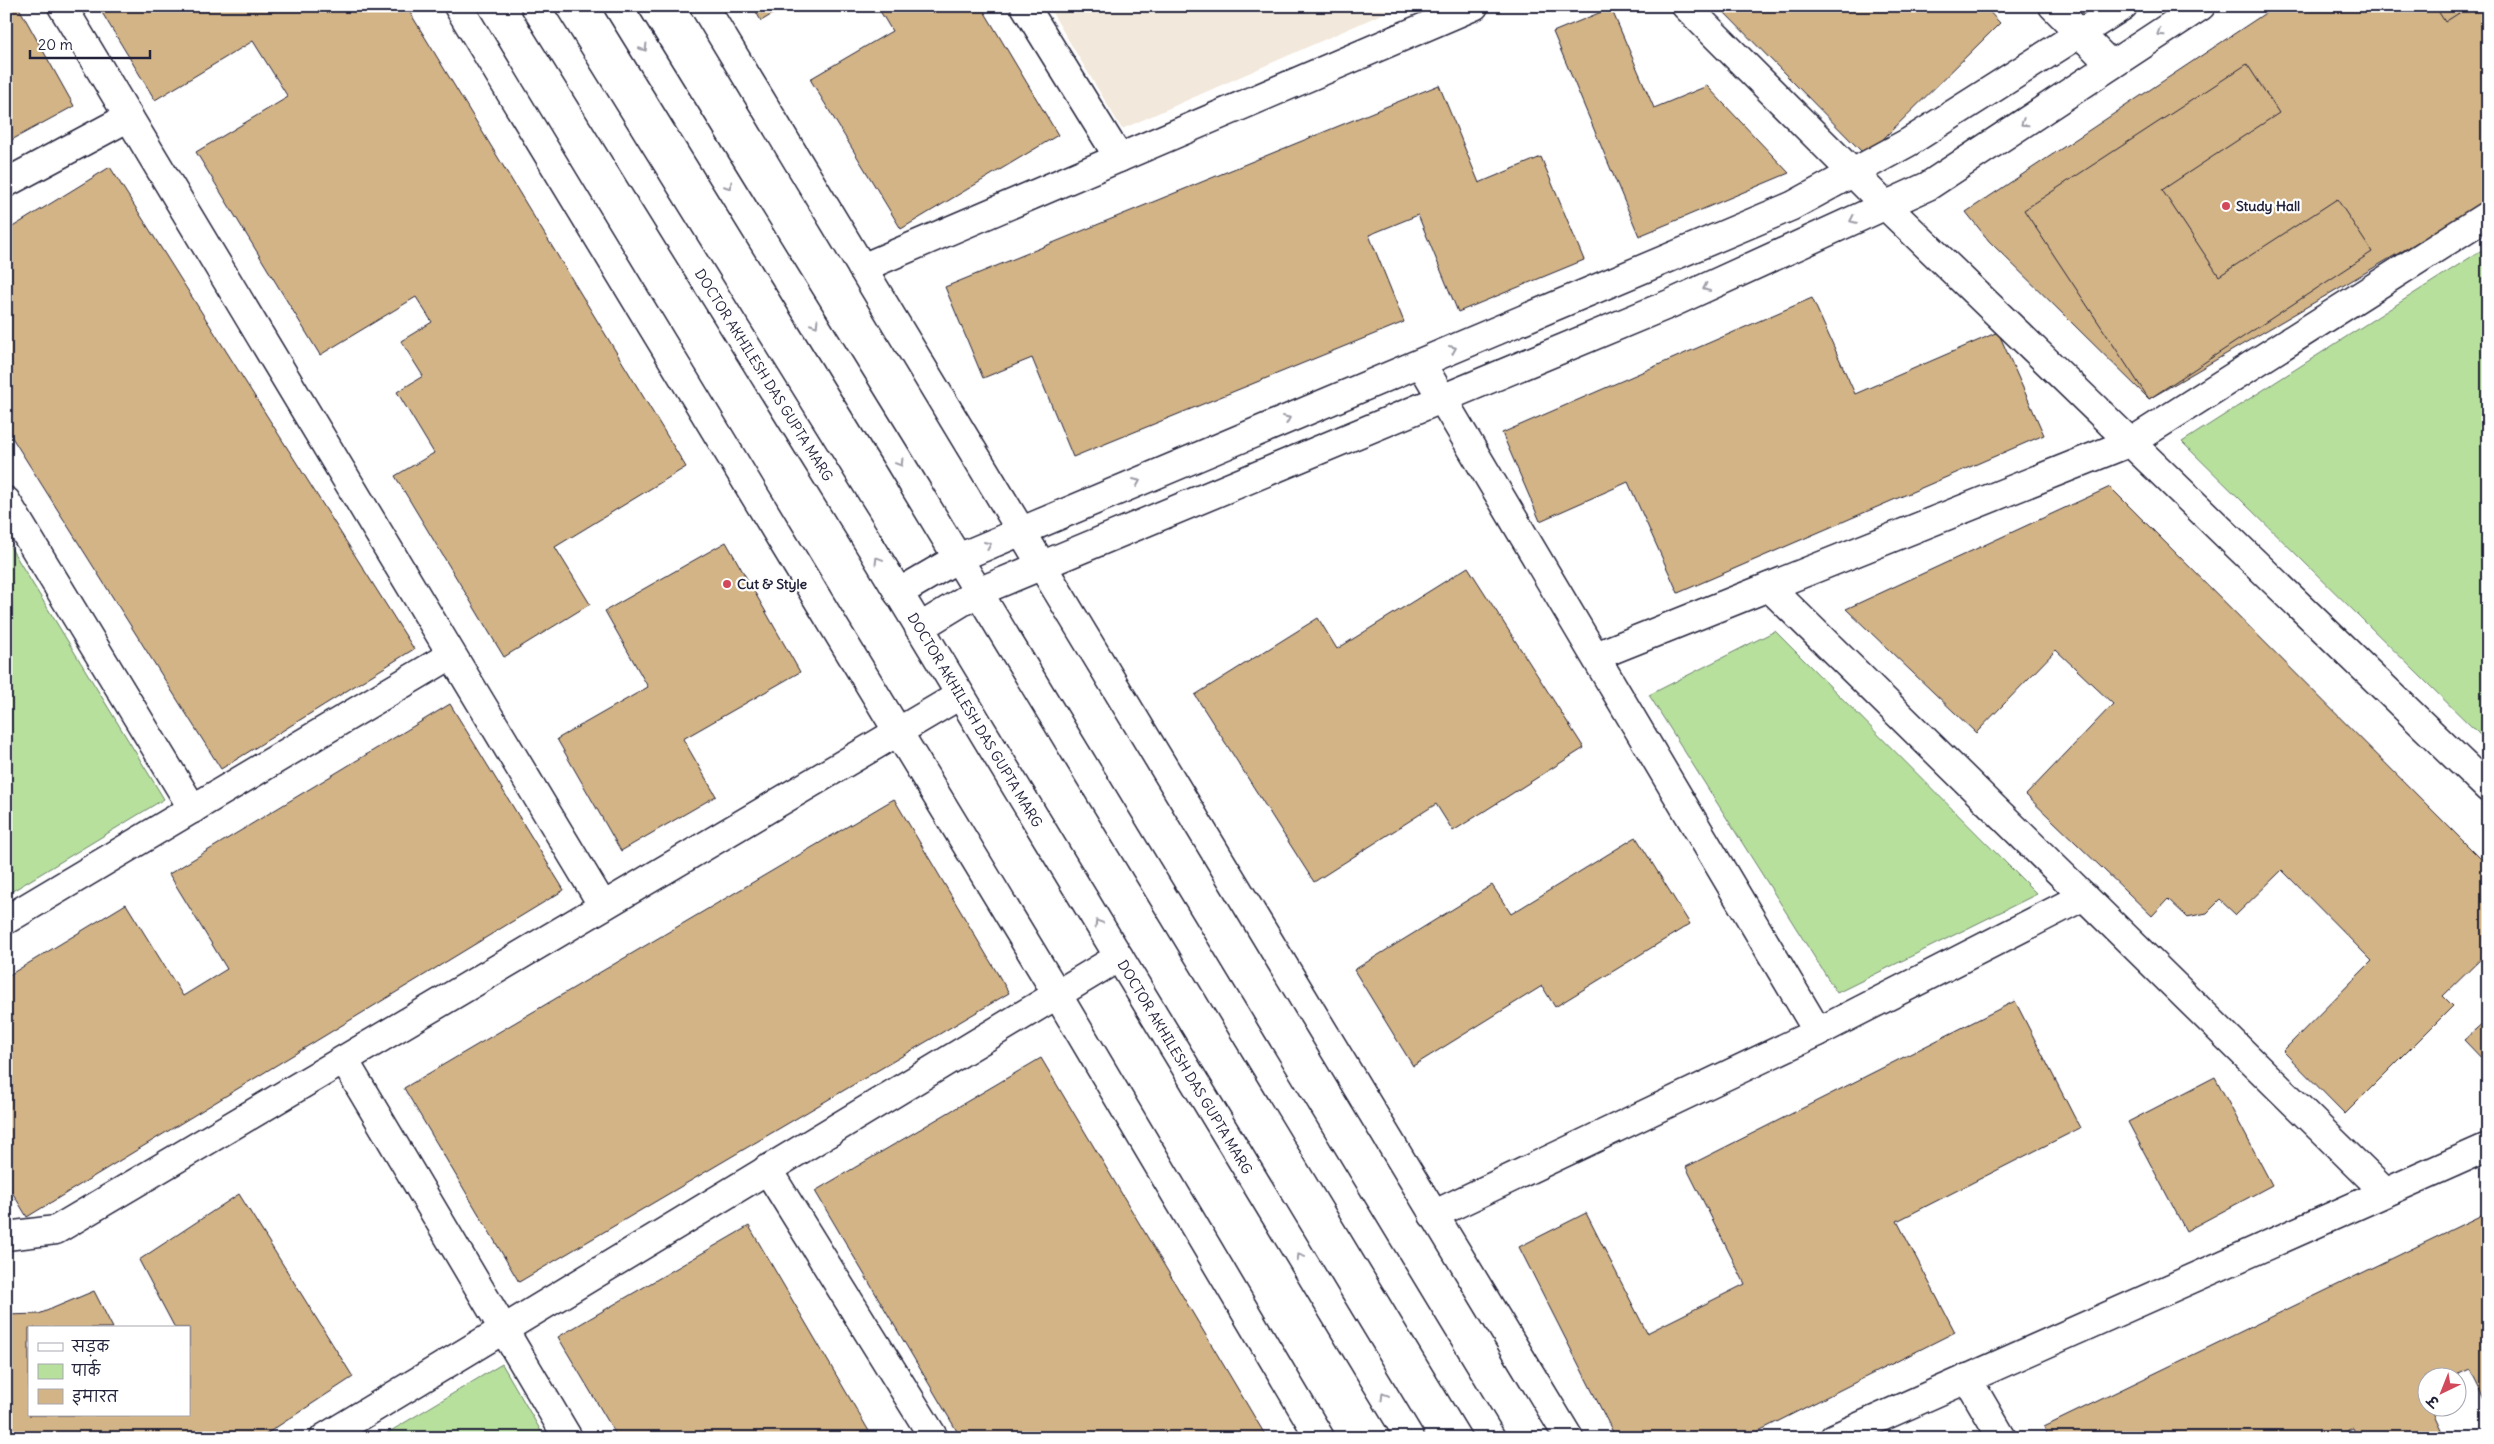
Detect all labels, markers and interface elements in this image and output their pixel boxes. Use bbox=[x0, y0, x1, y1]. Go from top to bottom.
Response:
one-way arrow bbox=[2156, 27, 2166, 36]
scale bar bbox=[30, 28, 150, 60]
text: 20 m bbox=[38, 35, 73, 54]
one-way arrow bbox=[638, 42, 647, 51]
one-way arrow bbox=[2021, 116, 2030, 126]
one-way arrow bbox=[723, 181, 733, 190]
place label: Study Hall bbox=[2236, 197, 2300, 215]
marker: Study Hall bbox=[2220, 200, 2232, 212]
one-way arrow bbox=[1849, 214, 1858, 225]
street label: DOCTOR AKHILESH DAS GUPTA MARG bbox=[691, 265, 837, 485]
one-way arrow bbox=[1702, 282, 1711, 292]
one-way arrow bbox=[808, 319, 818, 328]
one-way arrow bbox=[1448, 345, 1457, 356]
one-way arrow bbox=[1282, 415, 1291, 426]
one-way arrow bbox=[894, 457, 903, 466]
one-way arrow bbox=[1133, 478, 1141, 488]
one-way arrow bbox=[983, 541, 992, 552]
one-way arrow bbox=[875, 556, 885, 565]
place label: Cut & Style bbox=[737, 575, 808, 593]
marker: Cut & Style bbox=[721, 578, 733, 590]
street label: DOCTOR AKHILESH DAS GUPTA MARG bbox=[904, 609, 1046, 831]
one-way arrow bbox=[1095, 920, 1105, 929]
street label: DOCTOR AKHILESH DAS GUPTA MARG bbox=[1114, 956, 1256, 1178]
one-way arrow bbox=[1297, 1253, 1307, 1262]
legend bbox=[28, 1326, 190, 1416]
text: सड़क bbox=[71, 1337, 110, 1357]
text: पार्क bbox=[71, 1359, 102, 1380]
north arrow bbox=[2416, 1366, 2466, 1416]
text: इमारत bbox=[72, 1387, 119, 1406]
text: उ bbox=[2422, 1391, 2444, 1413]
one-way arrow bbox=[1381, 1393, 1391, 1402]

